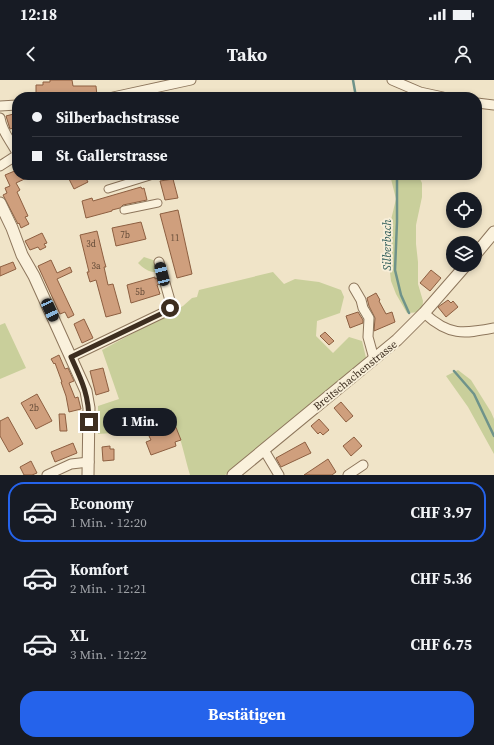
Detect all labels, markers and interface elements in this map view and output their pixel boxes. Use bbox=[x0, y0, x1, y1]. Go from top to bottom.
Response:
text: 12:18 bbox=[20, 4, 57, 25]
text: Tako bbox=[227, 42, 267, 67]
icon: back bbox=[20, 43, 42, 65]
icon: person bbox=[452, 43, 474, 65]
text: Silberbachstrasse bbox=[56, 107, 179, 128]
text: St. Gallerstrasse bbox=[56, 145, 168, 166]
map controls bbox=[446, 192, 482, 272]
button: locate bbox=[446, 192, 482, 228]
water label: Silberbach bbox=[379, 219, 395, 271]
house number: 7b bbox=[120, 229, 130, 241]
house number: 11 bbox=[170, 232, 180, 244]
button: layers bbox=[446, 236, 482, 272]
house number: 3d bbox=[86, 238, 96, 250]
house number: 3a bbox=[91, 260, 101, 272]
car bbox=[153, 261, 171, 287]
house number: 5b bbox=[135, 286, 145, 298]
car bbox=[39, 297, 61, 323]
route start bbox=[161, 299, 179, 317]
street label: Breitschachenstrasse bbox=[310, 337, 401, 414]
house number: 2b bbox=[29, 402, 39, 414]
callout: 1 Min. bbox=[103, 408, 177, 436]
route end bbox=[80, 413, 98, 431]
text: 1 Min. bbox=[121, 413, 159, 430]
text: Economy bbox=[70, 493, 134, 514]
icon: car bbox=[22, 494, 58, 530]
text: CHF 3.97 bbox=[410, 502, 472, 523]
text: 1 Min. · 12:20 bbox=[70, 514, 147, 531]
text: Komfort bbox=[70, 559, 128, 580]
icon: car bbox=[22, 560, 58, 596]
text: CHF 5.36 bbox=[410, 568, 472, 589]
text: 2 Min. · 12:21 bbox=[70, 580, 147, 597]
text: XL bbox=[70, 625, 89, 646]
icon: car bbox=[22, 626, 58, 662]
text: CHF 6.75 bbox=[410, 634, 472, 655]
text: 3 Min. · 12:22 bbox=[70, 646, 147, 663]
button: Bestätigen bbox=[20, 691, 474, 737]

